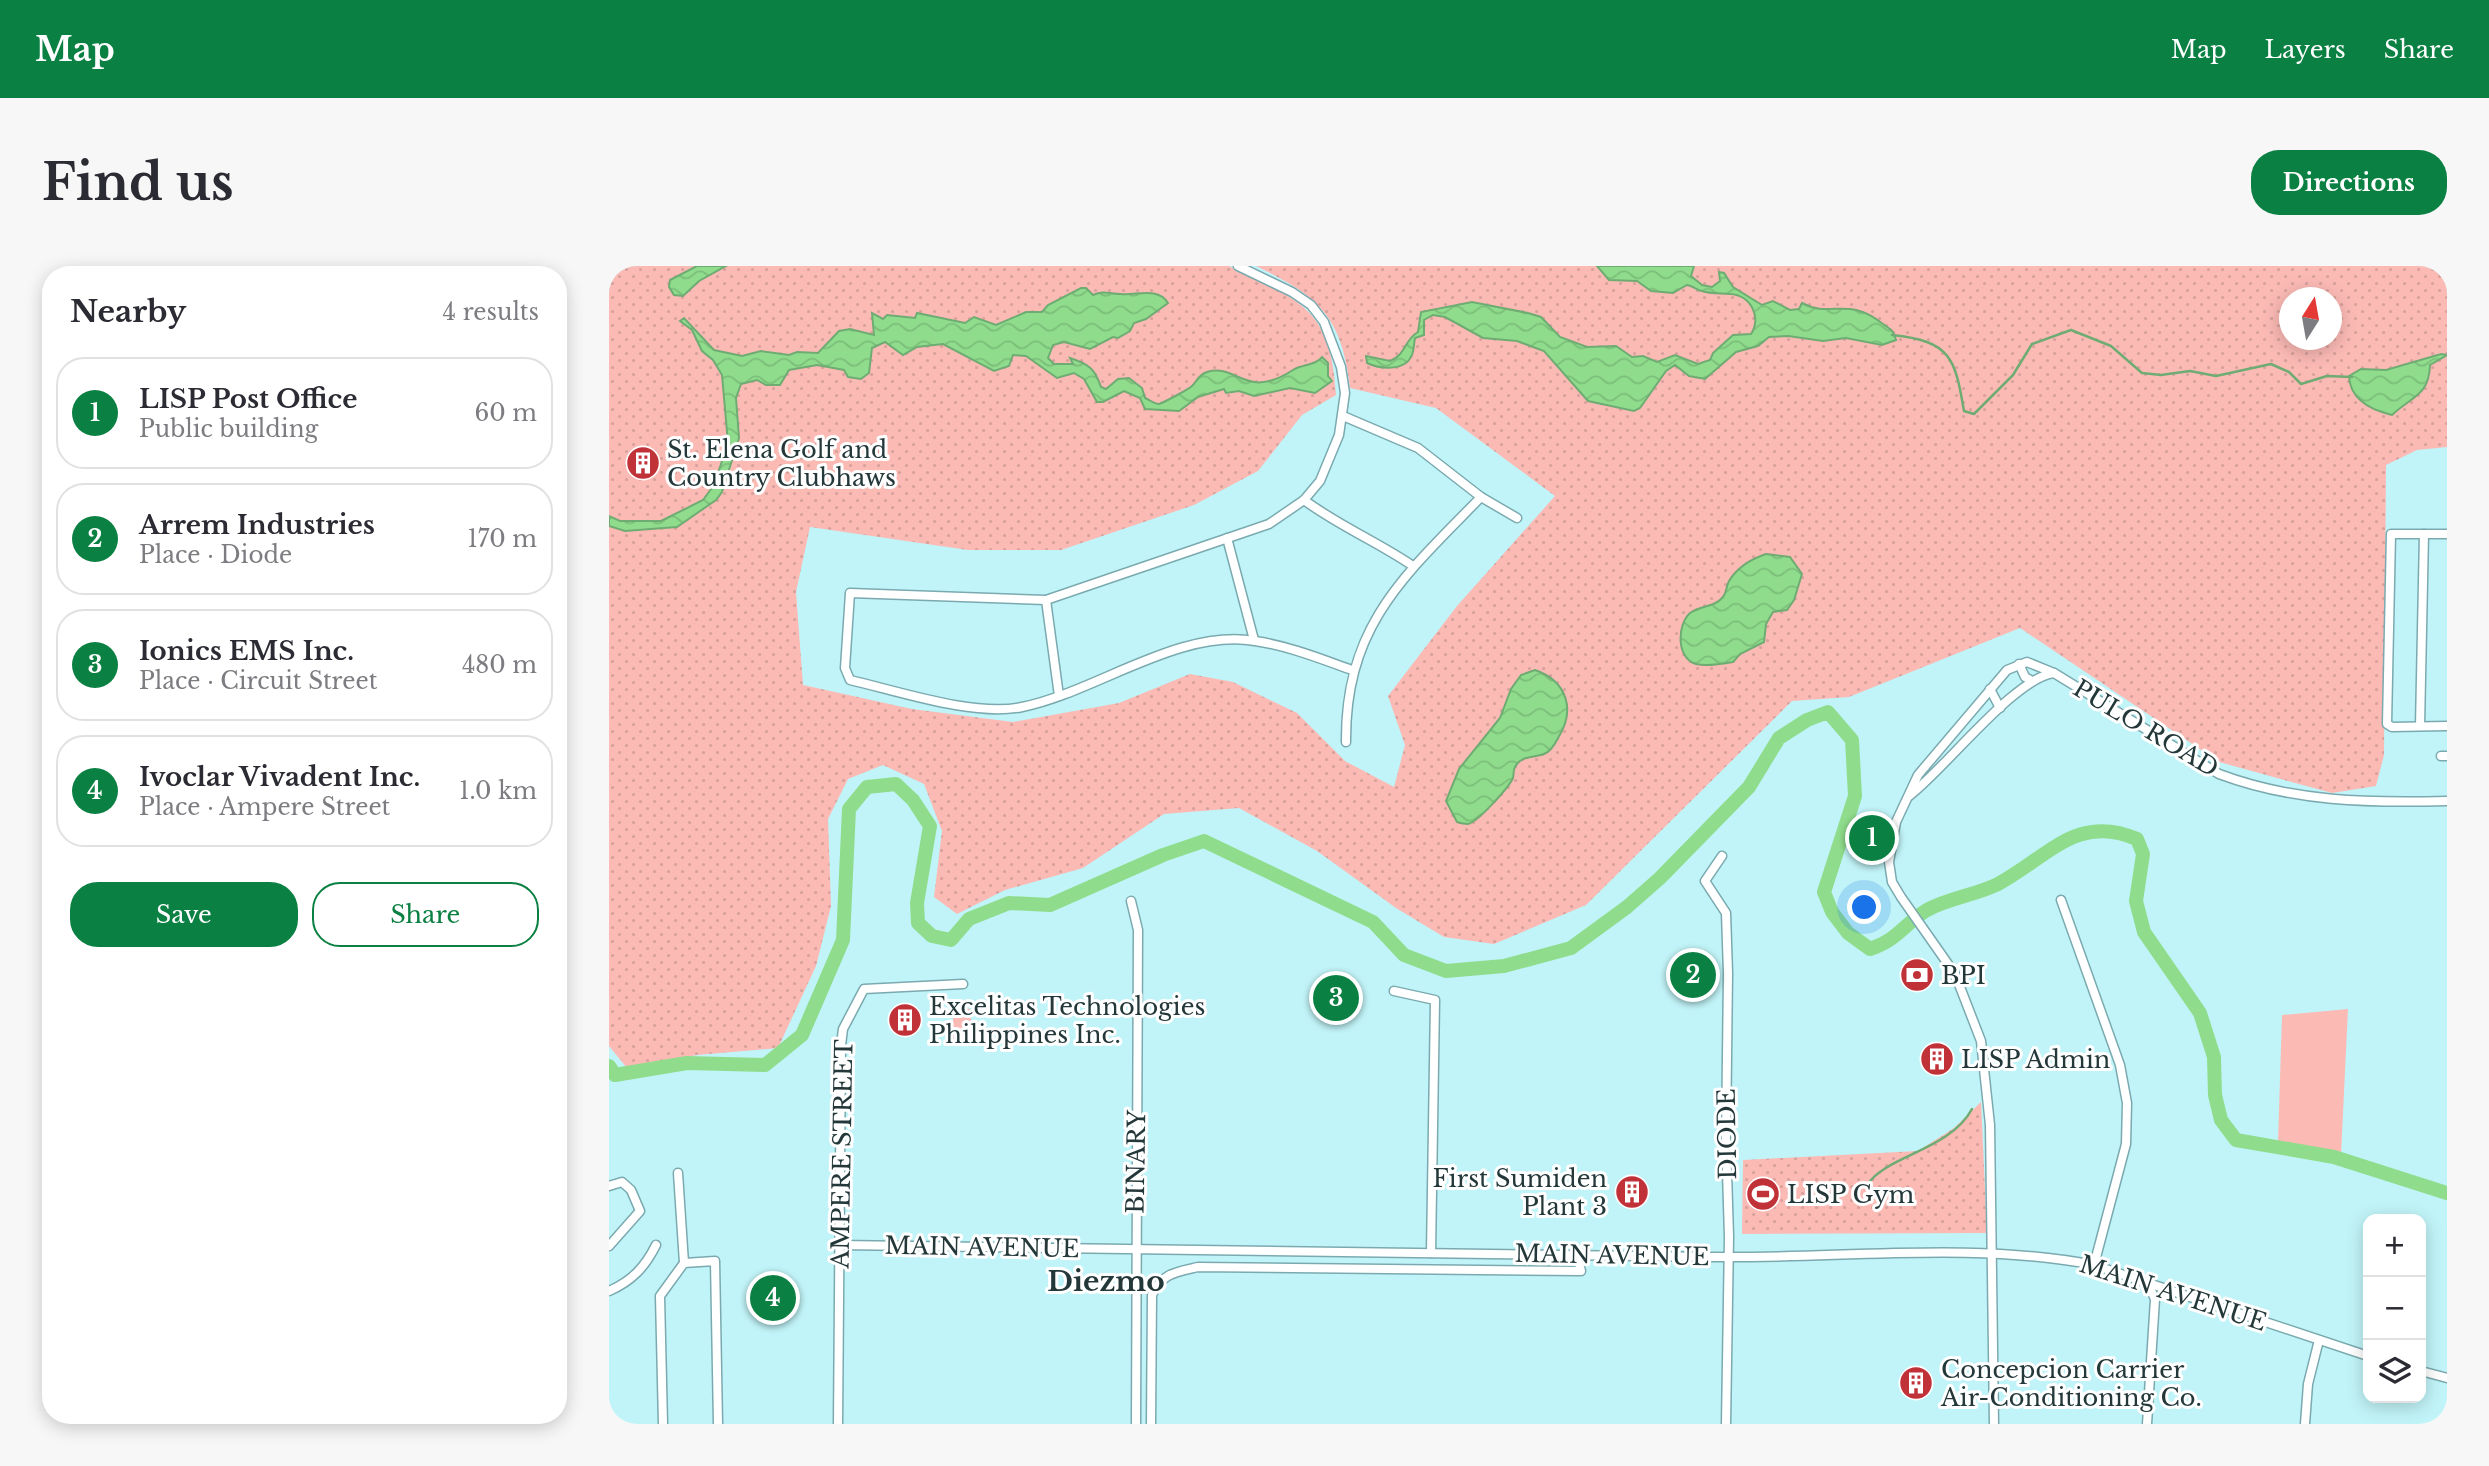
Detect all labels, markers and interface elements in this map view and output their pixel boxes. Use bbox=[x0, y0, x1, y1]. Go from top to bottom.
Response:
text: Map bbox=[35, 29, 115, 70]
text: Map bbox=[2171, 35, 2227, 64]
text: Layers bbox=[2265, 35, 2346, 64]
text: Share bbox=[2384, 35, 2454, 64]
button: Directions bbox=[2251, 150, 2447, 215]
text: Find us bbox=[42, 152, 234, 213]
north arrow bbox=[2279, 287, 2342, 350]
text: Nearby bbox=[70, 293, 186, 330]
text: 4 results bbox=[443, 298, 539, 326]
text: LISP Post Office bbox=[139, 383, 357, 415]
text: 1 bbox=[90, 399, 100, 427]
text: 60 m bbox=[475, 399, 537, 427]
text: Public building bbox=[139, 415, 318, 443]
place label: St. Elena Golf and Country Clubhaws bbox=[667, 435, 896, 492]
building icon: St. Elena Golf and Country Clubhaws bbox=[624, 444, 662, 482]
text: Arrem Industries bbox=[139, 509, 375, 541]
text: 2 bbox=[88, 525, 102, 553]
text: 170 m bbox=[467, 525, 537, 553]
text: Place · Diode bbox=[139, 541, 292, 569]
text: Ionics EMS Inc. bbox=[139, 635, 354, 667]
text: 3 bbox=[88, 651, 102, 679]
text: 480 m bbox=[462, 651, 537, 679]
text: Place · Circuit Street bbox=[139, 667, 377, 695]
street label: PULO ROAD bbox=[2068, 673, 2224, 783]
text: Ivoclar Vivadent Inc. bbox=[139, 761, 420, 793]
text: 4 bbox=[87, 777, 103, 805]
text: 1.0 km bbox=[459, 777, 537, 805]
text: Place · Ampere Street bbox=[139, 793, 390, 821]
pin: 1 bbox=[1849, 812, 1895, 864]
button: Save bbox=[70, 882, 298, 947]
button: Share bbox=[312, 882, 539, 947]
your location bbox=[1847, 890, 1881, 924]
pin: 2 bbox=[1670, 949, 1716, 1001]
bank icon: BPI bbox=[1898, 956, 1936, 994]
place label: BPI bbox=[1941, 961, 1986, 990]
pin: 3 bbox=[1313, 972, 1359, 1024]
place label: Excelitas Technologies Philippines Inc. bbox=[929, 992, 1205, 1049]
building icon: Excelitas Technologies Philippines Inc. bbox=[886, 1001, 924, 1039]
street label: AMPERE STREET bbox=[825, 1039, 859, 1270]
building icon: LISP Admin bbox=[1918, 1040, 1956, 1078]
place label: LISP Admin bbox=[1961, 1045, 2110, 1074]
street label: DIODE bbox=[1712, 1088, 1742, 1180]
street label: BINARY bbox=[1121, 1109, 1151, 1214]
place label: First Sumiden Plant 3 bbox=[1432, 1164, 1607, 1221]
building icon: First Sumiden Plant 3 bbox=[1613, 1173, 1651, 1211]
sports icon: LISP Gym bbox=[1744, 1175, 1782, 1213]
place label: LISP Gym bbox=[1787, 1180, 1914, 1209]
map controls bbox=[2363, 1214, 2426, 1403]
button: + bbox=[2363, 1214, 2426, 1277]
street label: MAIN AVENUE bbox=[884, 1231, 1080, 1263]
street label: MAIN AVENUE bbox=[1514, 1239, 1710, 1271]
street label: MAIN AVENUE bbox=[2076, 1249, 2270, 1337]
district label: Diezmo bbox=[1047, 1264, 1165, 1299]
pin: 4 bbox=[750, 1272, 796, 1324]
button: − bbox=[2363, 1277, 2426, 1340]
button: layers bbox=[2363, 1340, 2426, 1403]
place label: Concepcion Carrier Air-Conditioning Co. bbox=[1940, 1355, 2202, 1412]
building icon: Concepcion Carrier Air-Conditioning Co. bbox=[1897, 1364, 1935, 1402]

